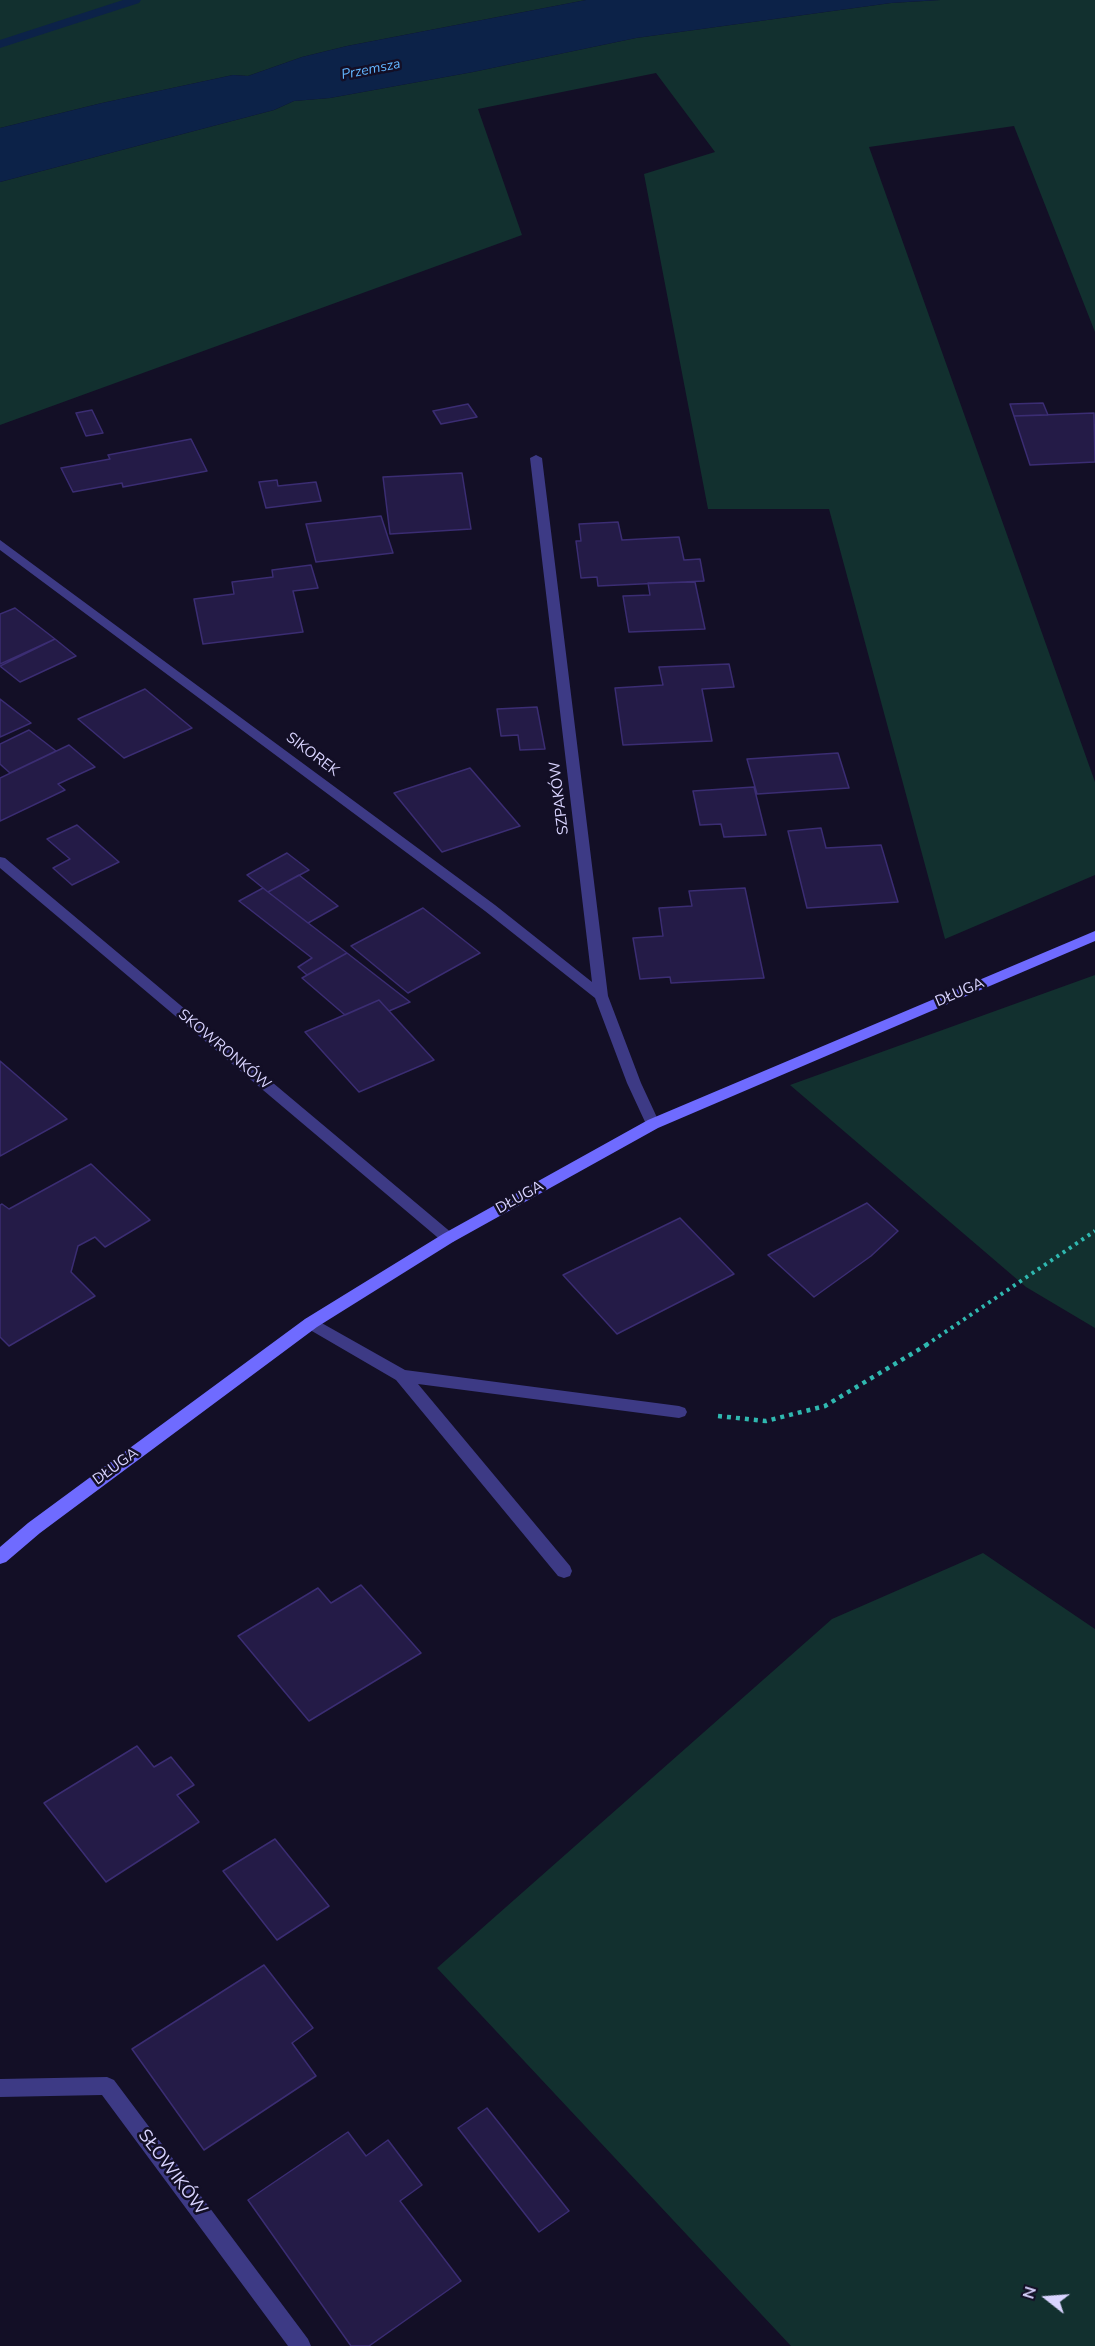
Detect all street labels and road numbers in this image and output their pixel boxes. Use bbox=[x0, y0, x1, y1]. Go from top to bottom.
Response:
street label: SIKOREK bbox=[282, 729, 342, 781]
street label: SZPAKÓW bbox=[547, 760, 573, 836]
street label: DŁUGA bbox=[933, 975, 987, 1011]
street label: SKOWRONKÓW bbox=[174, 1006, 274, 1094]
street label: DŁUGA bbox=[493, 1178, 547, 1218]
street label: DŁUGA bbox=[90, 1445, 142, 1489]
street label: SŁOWIKÓW bbox=[133, 2126, 211, 2220]

